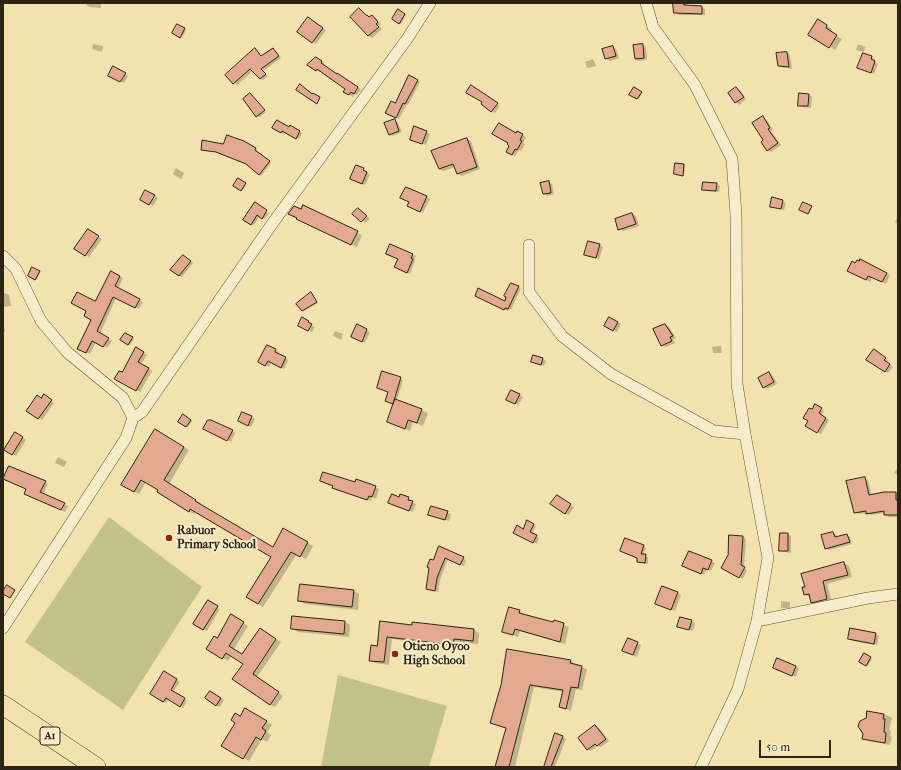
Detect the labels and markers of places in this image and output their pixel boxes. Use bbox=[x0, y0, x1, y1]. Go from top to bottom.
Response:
place label: Rabuor Primary School bbox=[177, 524, 256, 552]
marker: Rabuor Primary School bbox=[164, 533, 174, 543]
place label: Otieno Oyoo High School bbox=[403, 640, 470, 668]
marker: Otieno Oyoo High School bbox=[390, 649, 400, 659]

